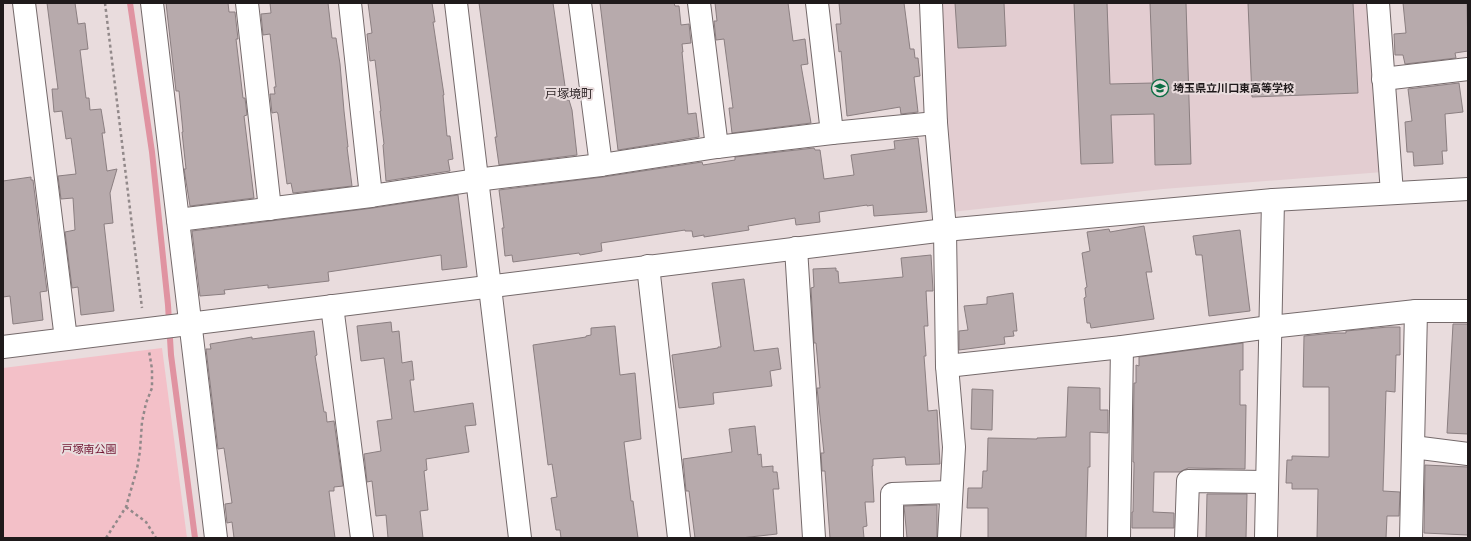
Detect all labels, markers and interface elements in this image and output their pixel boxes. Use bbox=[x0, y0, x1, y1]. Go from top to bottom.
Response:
school or university icon: 埼玉県立川口東高等学校 bbox=[1150, 78, 1170, 98]
place label: 埼玉県立川口東高等学校 bbox=[1173, 82, 1294, 95]
district label: 戸塚境町 bbox=[545, 87, 593, 102]
park label: 戸塚南公園 bbox=[62, 443, 117, 456]

